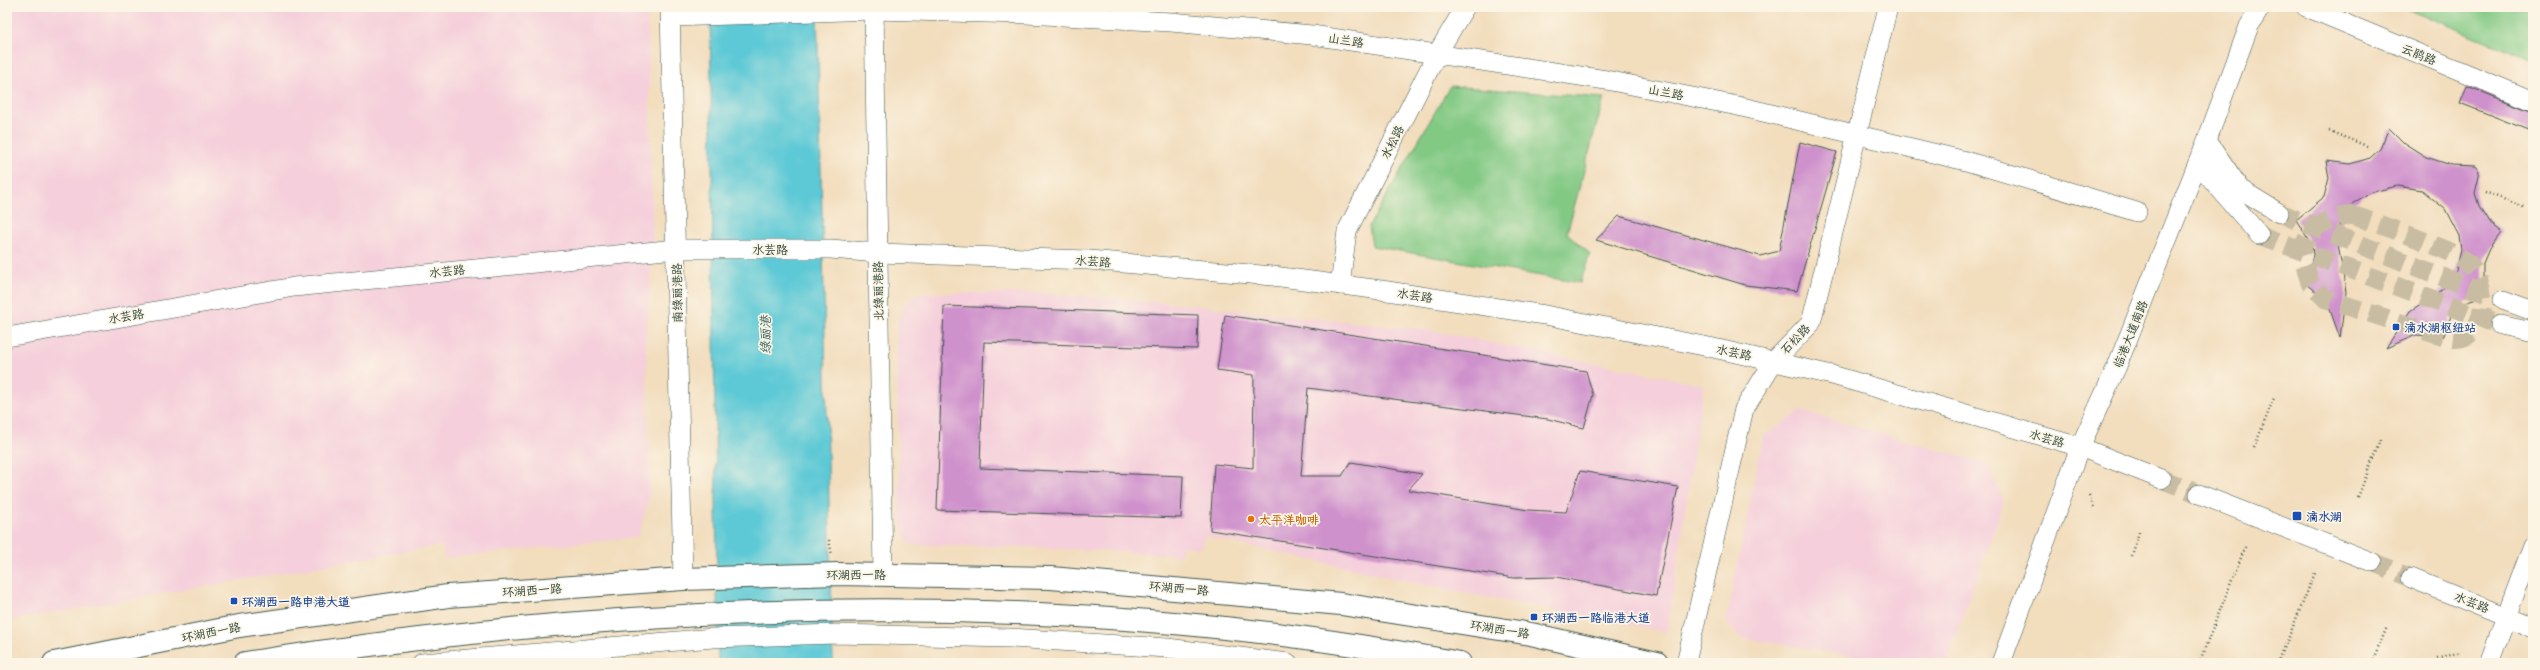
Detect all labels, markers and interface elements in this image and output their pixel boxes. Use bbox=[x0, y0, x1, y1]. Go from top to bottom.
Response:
street label: 山兰路 bbox=[1327, 29, 1365, 51]
street label: 云鹃路 bbox=[2399, 39, 2439, 69]
street label: 山兰路 bbox=[1647, 80, 1685, 104]
street label: 水松路 bbox=[1376, 122, 1408, 162]
street label: 水芸路 bbox=[752, 241, 788, 258]
street label: 水芸路 bbox=[1074, 251, 1112, 271]
street label: 水芸路 bbox=[428, 261, 466, 281]
street label: 北绿丽港路 bbox=[869, 261, 887, 321]
street label: 南绿丽港路 bbox=[668, 263, 686, 323]
street label: 水芸路 bbox=[1396, 284, 1434, 306]
street label: 临港大道南路 bbox=[2109, 297, 2151, 371]
street label: 水芸路 bbox=[107, 305, 145, 327]
water label: 绿丽港 bbox=[756, 313, 774, 355]
place label: 滴水湖枢纽站 bbox=[2404, 319, 2476, 336]
street label: 石松路 bbox=[1776, 320, 1814, 358]
marker: 滴水湖枢纽站 bbox=[2391, 322, 2401, 332]
street label: 水芸路 bbox=[1715, 340, 1753, 364]
street label: 水芸路 bbox=[2027, 425, 2067, 451]
place label: 滴水湖 bbox=[2306, 508, 2342, 525]
marker: 滴水湖 bbox=[2291, 510, 2303, 522]
place label: 太平洋咖啡 bbox=[1259, 511, 1319, 528]
marker: 太平洋咖啡 bbox=[1246, 514, 1256, 524]
street label: 环湖西一路 bbox=[826, 566, 886, 583]
street label: 环湖西一路 bbox=[1148, 577, 1210, 599]
street label: 环湖西一路 bbox=[501, 579, 563, 601]
street label: 水芸路 bbox=[2452, 587, 2492, 617]
place label: 环湖西一路申港大道 bbox=[242, 593, 350, 610]
marker: 环湖西一路申港大道 bbox=[229, 596, 239, 606]
place label: 环湖西一路临港大道 bbox=[1542, 609, 1650, 626]
marker: 环湖西一路临港大道 bbox=[1529, 612, 1539, 622]
street label: 环湖西一路 bbox=[1469, 616, 1531, 642]
street label: 环湖西一路 bbox=[180, 618, 242, 646]

